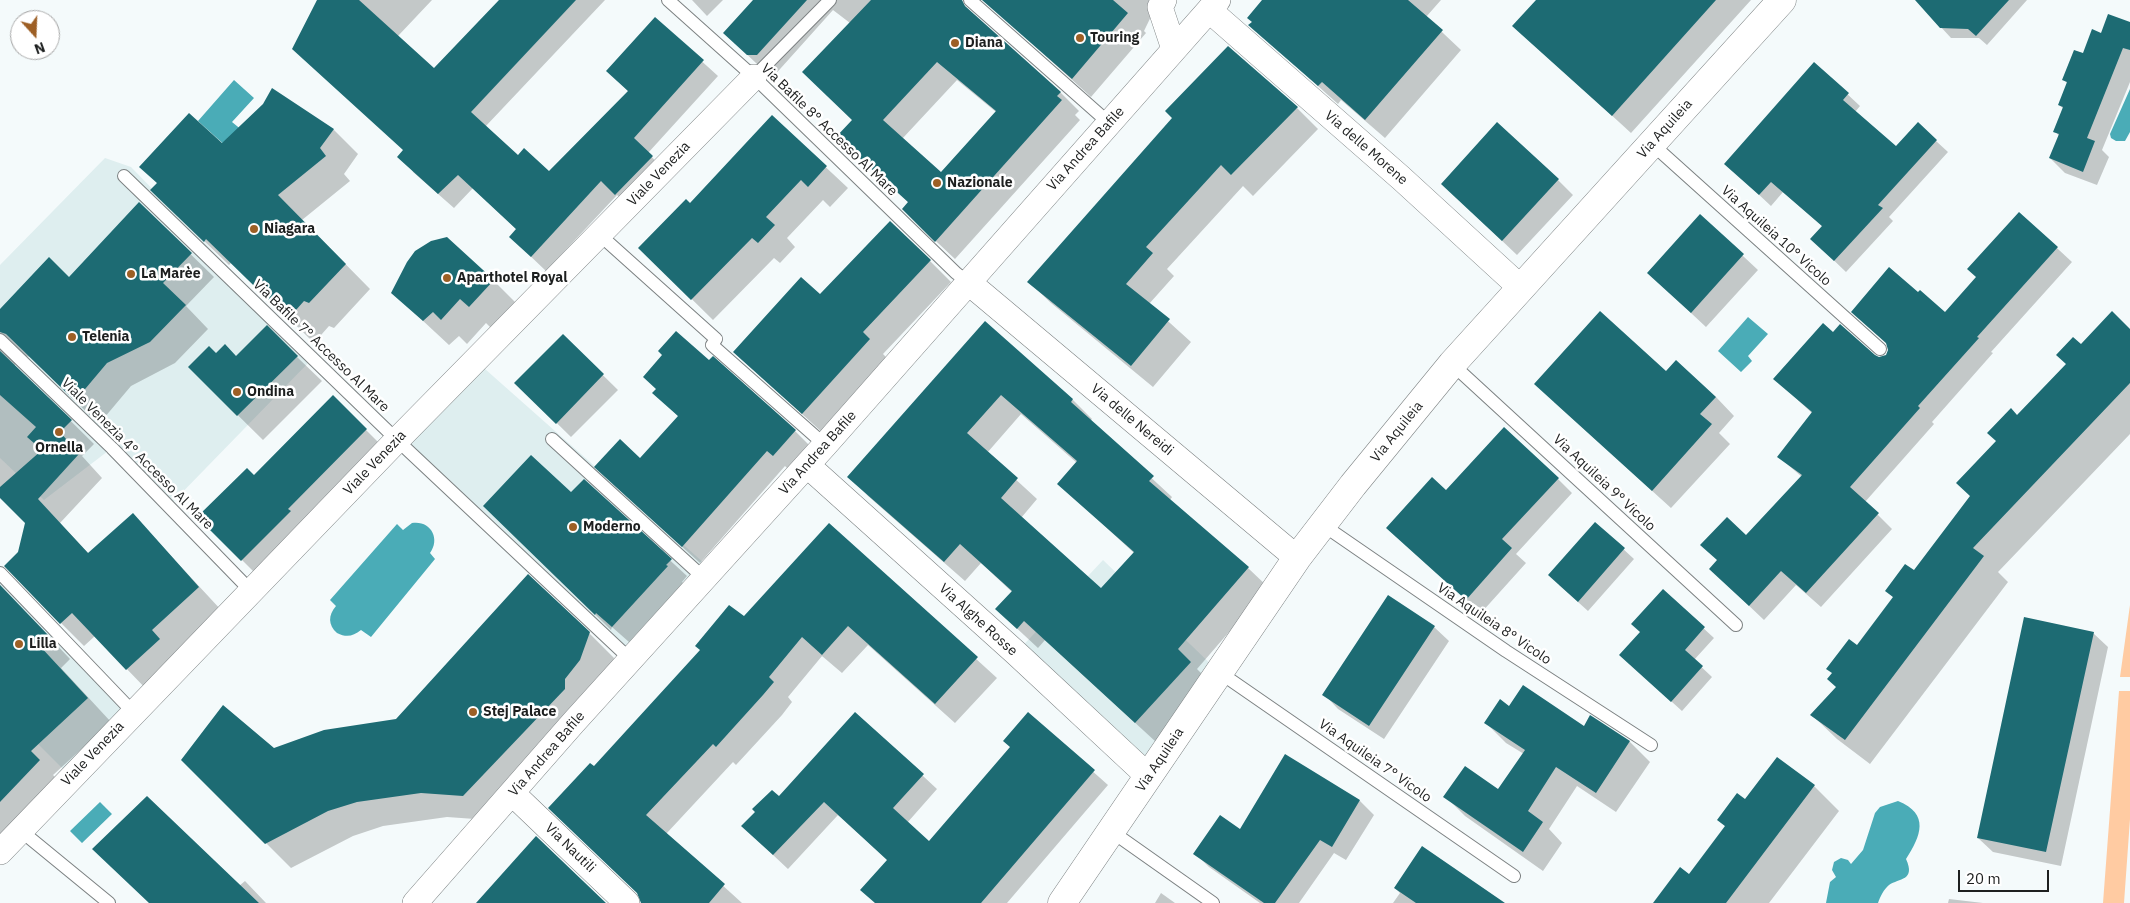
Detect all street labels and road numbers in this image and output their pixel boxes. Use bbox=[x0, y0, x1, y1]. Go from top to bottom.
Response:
street label: Via Bafile 8° Accesso Al Mare bbox=[757, 60, 901, 200]
street label: Via Aquileia bbox=[1634, 96, 1696, 162]
street label: Via Andrea Bafile bbox=[1044, 103, 1128, 195]
street label: Via delle Morene bbox=[1321, 107, 1411, 189]
street label: Viale Venezia bbox=[624, 138, 694, 210]
street label: Via Aquileia 10° Vicolo bbox=[1718, 182, 1834, 290]
street label: Via Bafile 7° Accesso Al Mare bbox=[249, 276, 393, 416]
street label: Viale Venezia 4° Accesso Al Mare bbox=[58, 375, 216, 533]
street label: Via delle Nereidi bbox=[1087, 381, 1177, 459]
street label: Via Aquileia bbox=[1367, 398, 1427, 466]
street label: Via Andrea Bafile bbox=[776, 407, 860, 499]
street label: Viale Venezia bbox=[340, 427, 410, 499]
street label: Via Aquileia 9° Vicolo bbox=[1549, 431, 1659, 535]
street label: Via Alghe Rosse bbox=[935, 580, 1021, 660]
street label: Via Aquileia 8° Vicolo bbox=[1434, 580, 1554, 668]
street label: Via Andrea Bafile bbox=[505, 708, 589, 800]
street label: Via Aquileia 7° Vicolo bbox=[1315, 716, 1435, 806]
street label: Viale Venezia bbox=[58, 718, 128, 790]
street label: Via Aquileia bbox=[1132, 725, 1188, 795]
street label: Via Nautili bbox=[541, 820, 599, 876]

